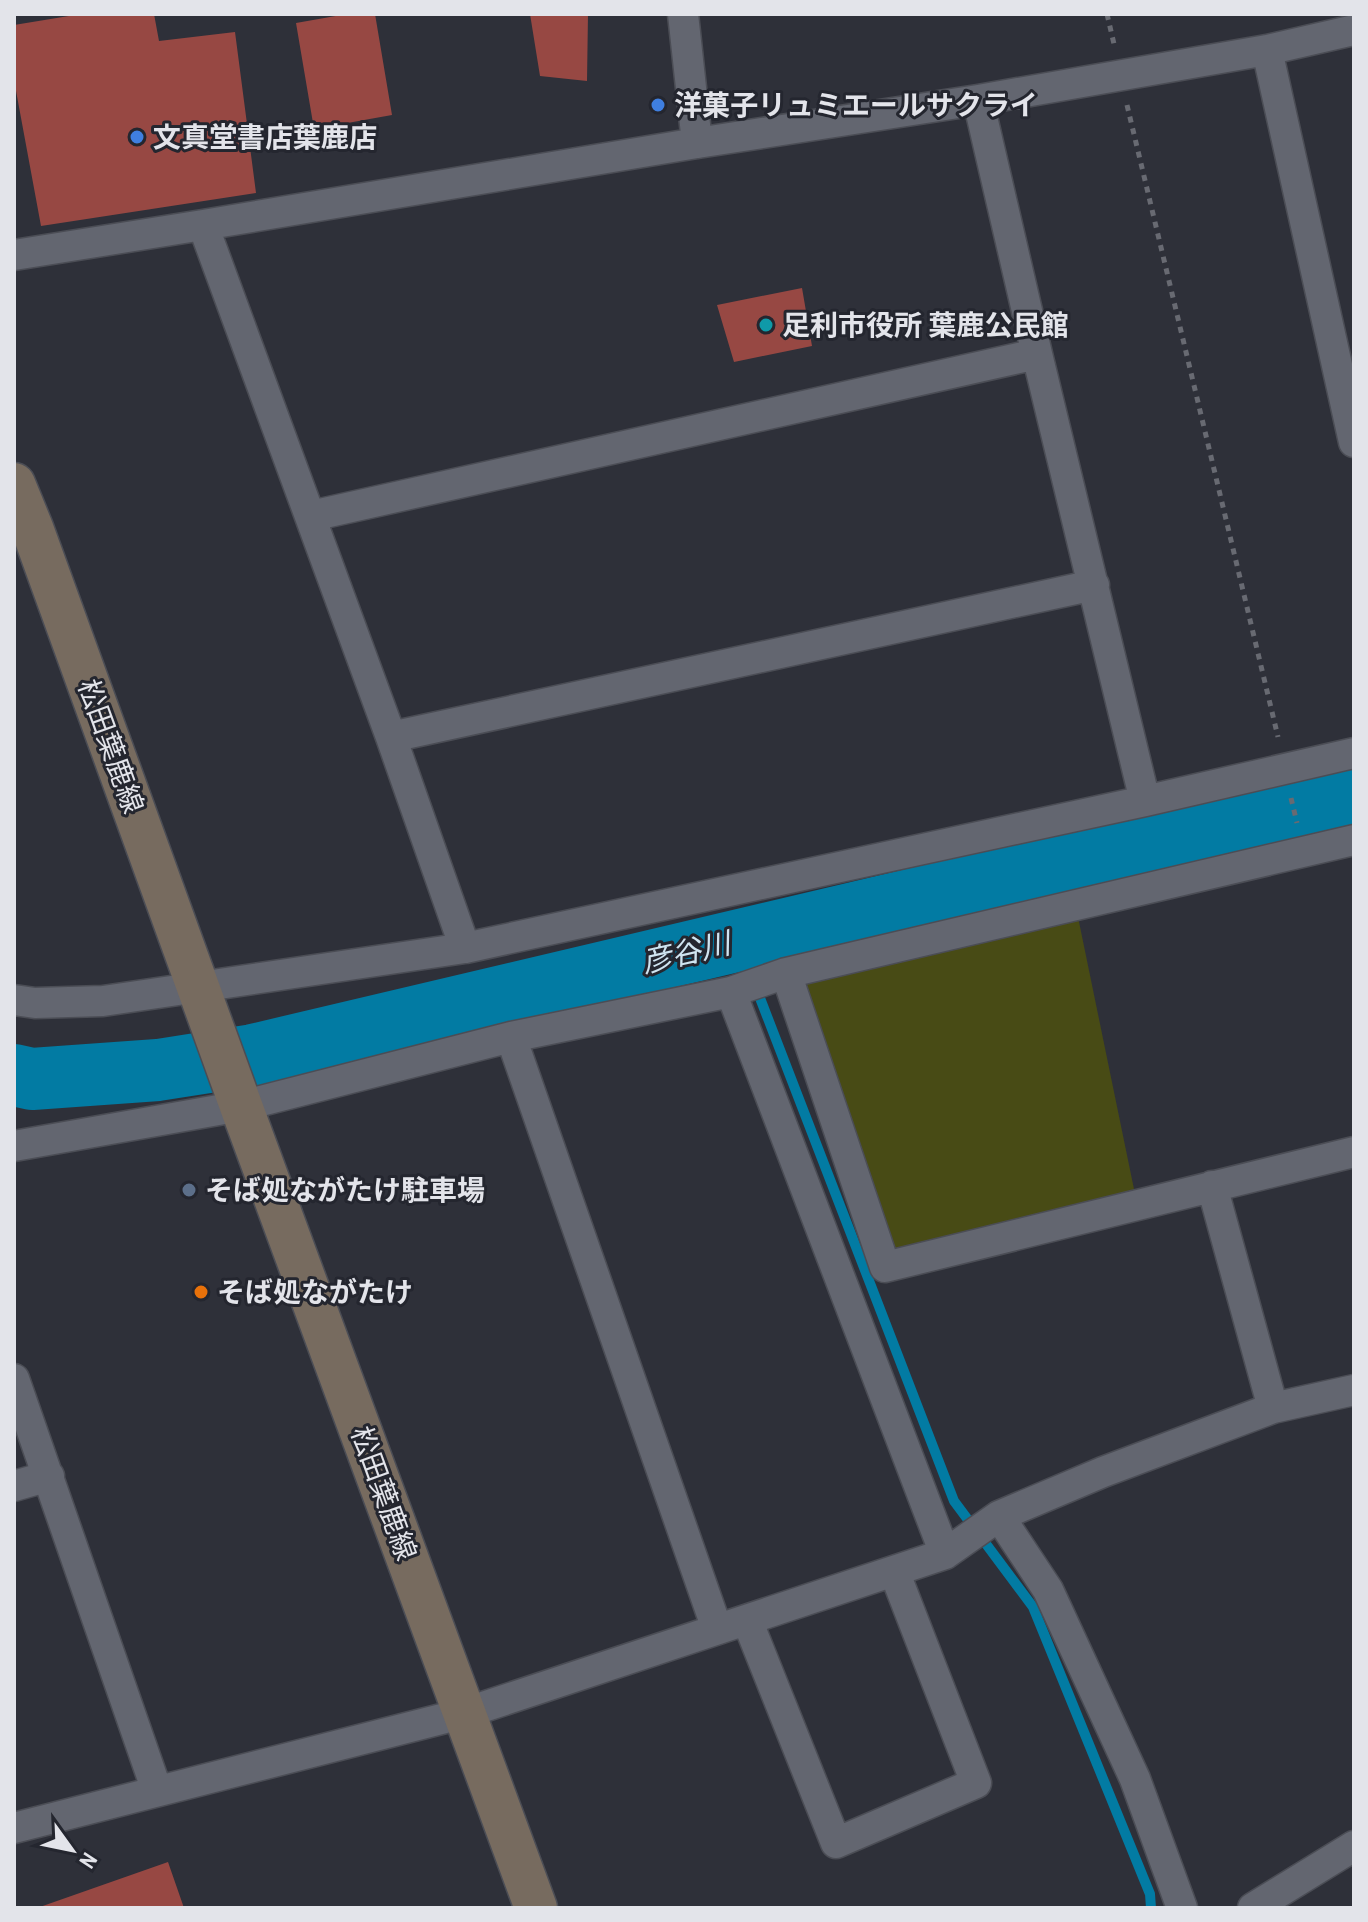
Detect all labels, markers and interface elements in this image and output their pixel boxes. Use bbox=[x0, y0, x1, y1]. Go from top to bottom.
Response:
place label: 洋菓子リュミエールサクライ bbox=[674, 86, 1038, 124]
marker: 洋菓子リュミエールサクライ bbox=[649, 96, 667, 114]
place label: 文真堂書店葉鹿店 bbox=[153, 118, 377, 156]
marker: 文真堂書店葉鹿店 bbox=[128, 128, 146, 146]
place label: 足利市役所 葉鹿公民館 bbox=[782, 306, 1068, 344]
marker: 足利市役所 葉鹿公民館 bbox=[757, 316, 775, 334]
street label: 松田葉鹿線 bbox=[69, 674, 153, 818]
water label: 彦谷川 bbox=[637, 922, 737, 982]
place label: そば処ながたけ駐車場 bbox=[205, 1171, 485, 1209]
marker: そば処ながたけ駐車場 bbox=[180, 1181, 198, 1199]
place label: そば処ながたけ bbox=[217, 1273, 413, 1311]
marker: そば処ながたけ bbox=[192, 1283, 210, 1301]
street label: 松田葉鹿線 bbox=[342, 1421, 426, 1565]
north arrow bbox=[32, 1810, 112, 1890]
text: N bbox=[73, 1847, 105, 1875]

